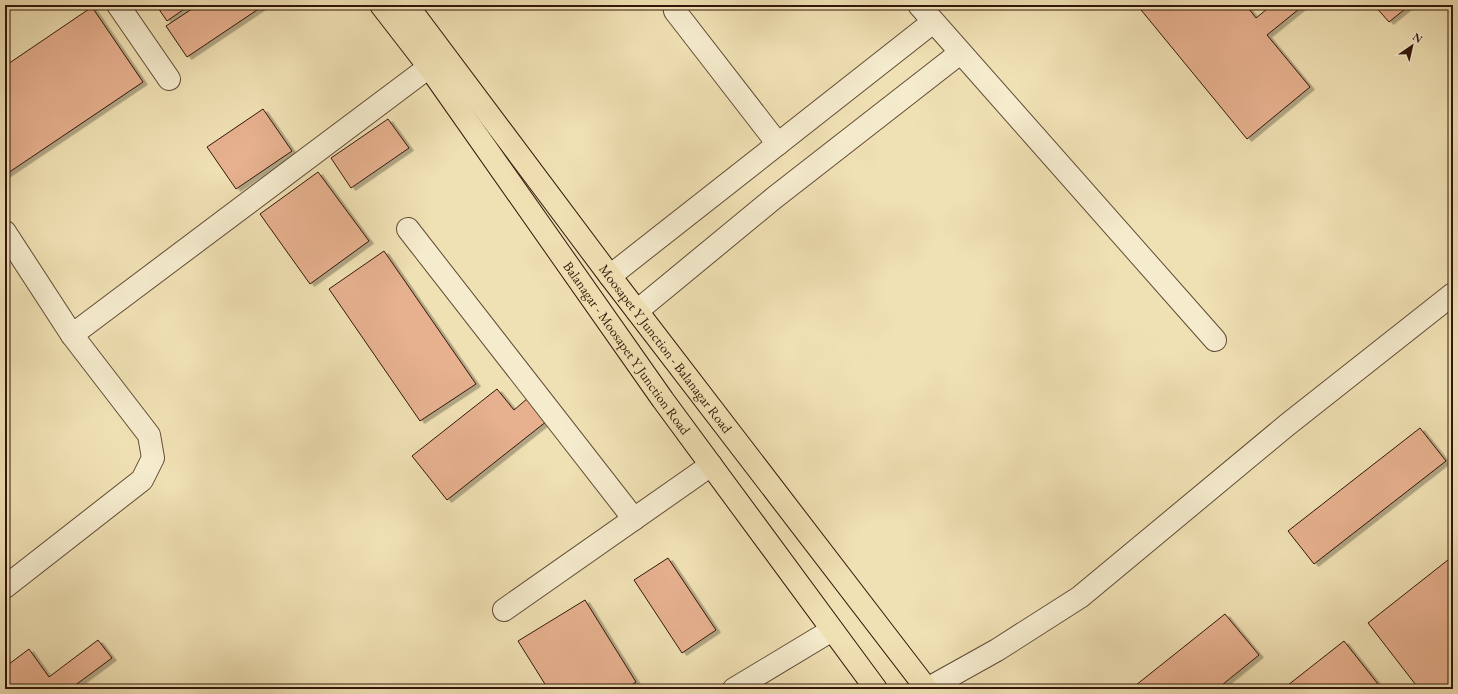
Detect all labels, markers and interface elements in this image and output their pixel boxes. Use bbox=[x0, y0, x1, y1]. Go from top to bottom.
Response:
north arrow bbox=[1392, 26, 1432, 66]
text: N bbox=[1410, 29, 1425, 46]
street label: Balanagar - Moosapet Y Junction Road bbox=[559, 258, 695, 439]
street label: Moosapet Y Junction - Balanagar Road bbox=[595, 260, 737, 437]

